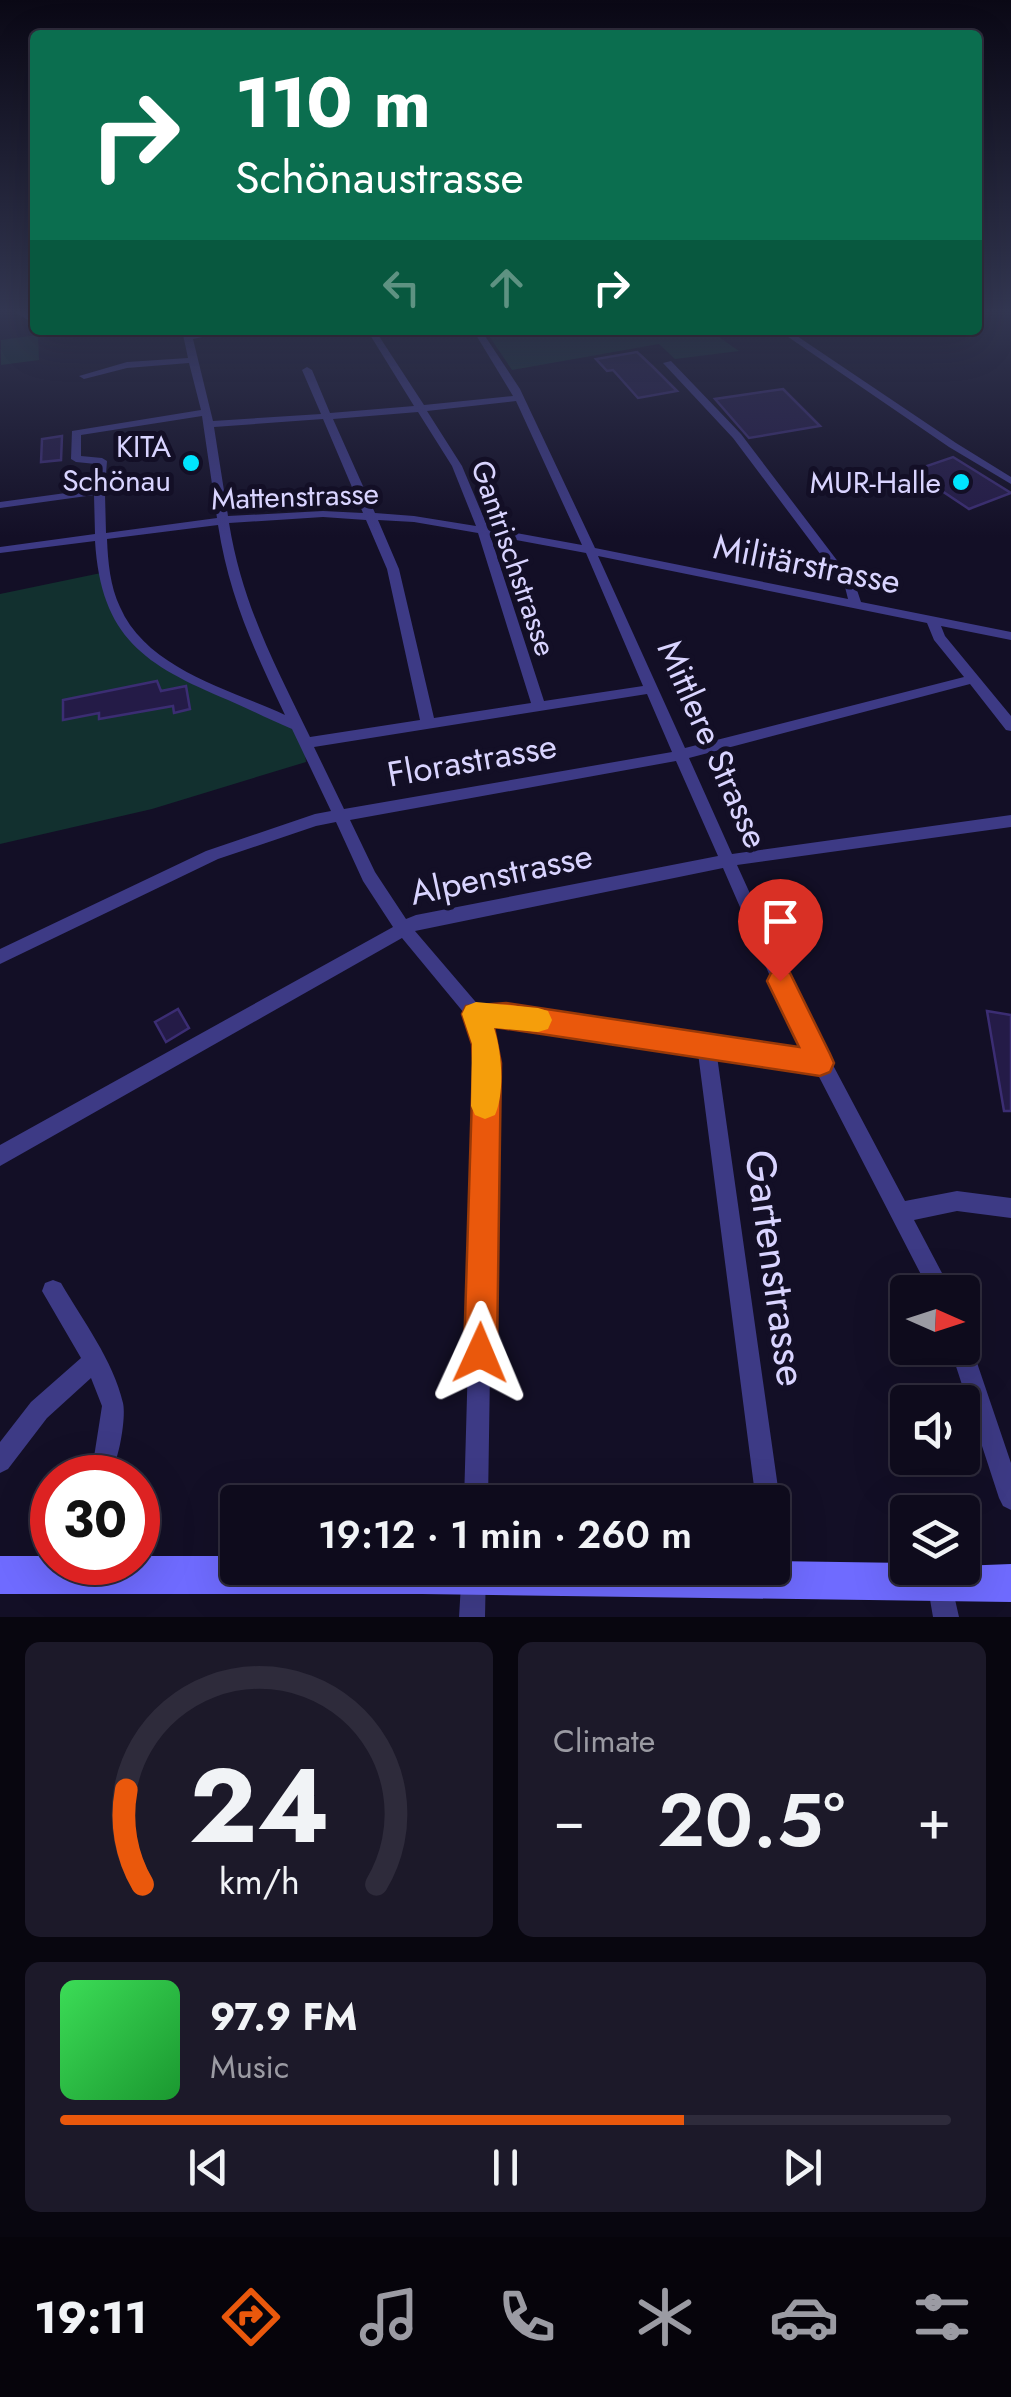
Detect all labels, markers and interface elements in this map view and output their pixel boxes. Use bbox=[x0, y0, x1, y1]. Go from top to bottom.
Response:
text: 110 m bbox=[235, 52, 431, 153]
icon: right bbox=[70, 70, 200, 200]
text: Schönaustrasse bbox=[235, 145, 524, 210]
icon: left bbox=[374, 260, 429, 315]
icon: ahead bbox=[479, 260, 534, 315]
icon: right bbox=[584, 260, 639, 315]
place label: KITA Schönau bbox=[62, 425, 171, 502]
marker: KITA Schönau bbox=[180, 452, 202, 474]
street label: Gantrischstrasse bbox=[460, 454, 568, 662]
place label: MUR-Halle bbox=[810, 461, 941, 504]
marker: MUR-Halle bbox=[950, 471, 972, 493]
street label: Mattenstrasse bbox=[210, 472, 380, 520]
street label: Militärstrasse bbox=[709, 521, 905, 607]
street label: Mittlere Strasse bbox=[645, 632, 781, 856]
street label: Florastrasse bbox=[383, 721, 561, 799]
street label: Alpenstrasse bbox=[405, 830, 597, 918]
pin bbox=[738, 879, 823, 982]
icon: arrive bbox=[753, 894, 808, 949]
street label: Gartenstrasse bbox=[729, 1146, 823, 1390]
north arrow bbox=[890, 1275, 980, 1365]
map controls bbox=[890, 1275, 980, 1585]
position arrow bbox=[428, 1301, 532, 1405]
button: sound bbox=[890, 1385, 980, 1475]
speed limit sign: 30 bbox=[30, 1455, 160, 1585]
button: layers bbox=[890, 1495, 980, 1585]
text: 19:12 · 1 min · 260 m bbox=[318, 1507, 692, 1562]
text: Climate bbox=[553, 1718, 655, 1764]
text: 24 bbox=[189, 1731, 329, 1881]
text: 20.5° bbox=[658, 1766, 845, 1874]
text: − bbox=[553, 1780, 585, 1860]
text: + bbox=[917, 1780, 951, 1860]
text: km/h bbox=[219, 1856, 299, 1907]
text: 97.9 FM bbox=[210, 1989, 357, 2044]
text: Music bbox=[210, 2044, 289, 2090]
icon: previous bbox=[181, 2140, 236, 2195]
icon: pause bbox=[478, 2140, 533, 2195]
icon: next bbox=[775, 2140, 830, 2195]
icon: directions bbox=[216, 2282, 286, 2352]
icon: music bbox=[354, 2282, 424, 2352]
icon: phone bbox=[492, 2282, 562, 2352]
icon: climate bbox=[630, 2282, 700, 2352]
icon: car bbox=[769, 2282, 839, 2352]
icon: filters bbox=[907, 2282, 977, 2352]
text: 19:11 bbox=[34, 2285, 147, 2350]

